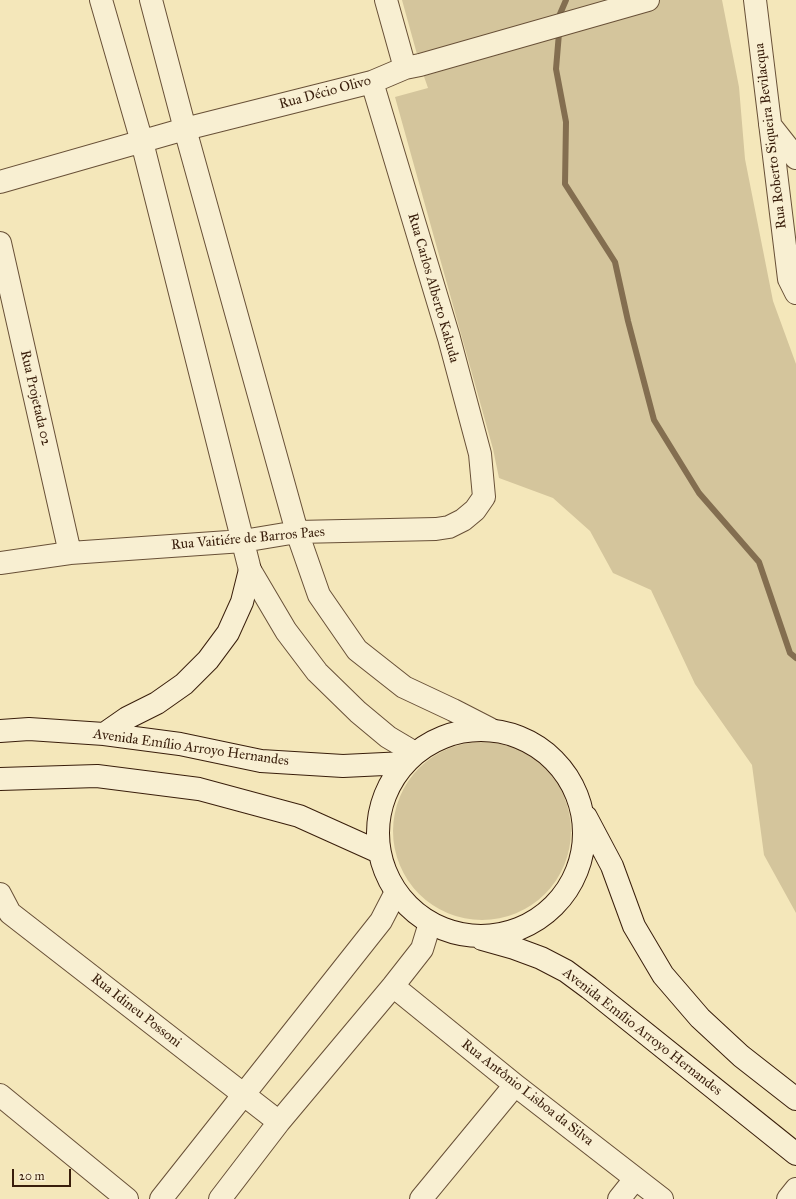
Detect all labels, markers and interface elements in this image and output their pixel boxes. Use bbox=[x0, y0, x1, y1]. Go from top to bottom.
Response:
street label: Rua Roberto Siqueira Bevilacqua bbox=[751, 42, 791, 230]
street label: Rua Décio Olivo bbox=[277, 73, 373, 113]
street label: Rua Carlos Alberto Kakuda bbox=[404, 211, 462, 365]
street label: Rua Projetada 02 bbox=[16, 349, 54, 447]
street label: Rua Vaitiére de Barros Paes bbox=[170, 524, 326, 554]
street label: Avenida Emílio Arroyo Hernandes bbox=[92, 726, 290, 770]
street label: Avenida Emílio Arroyo Hernandes bbox=[559, 965, 725, 1099]
street label: Rua Idineu Possoni bbox=[87, 970, 185, 1052]
street label: Rua Antônio Lisboa da Silva bbox=[458, 1036, 596, 1150]
scale bar bbox=[14, 1161, 73, 1187]
text: 20 m bbox=[19, 1169, 45, 1183]

